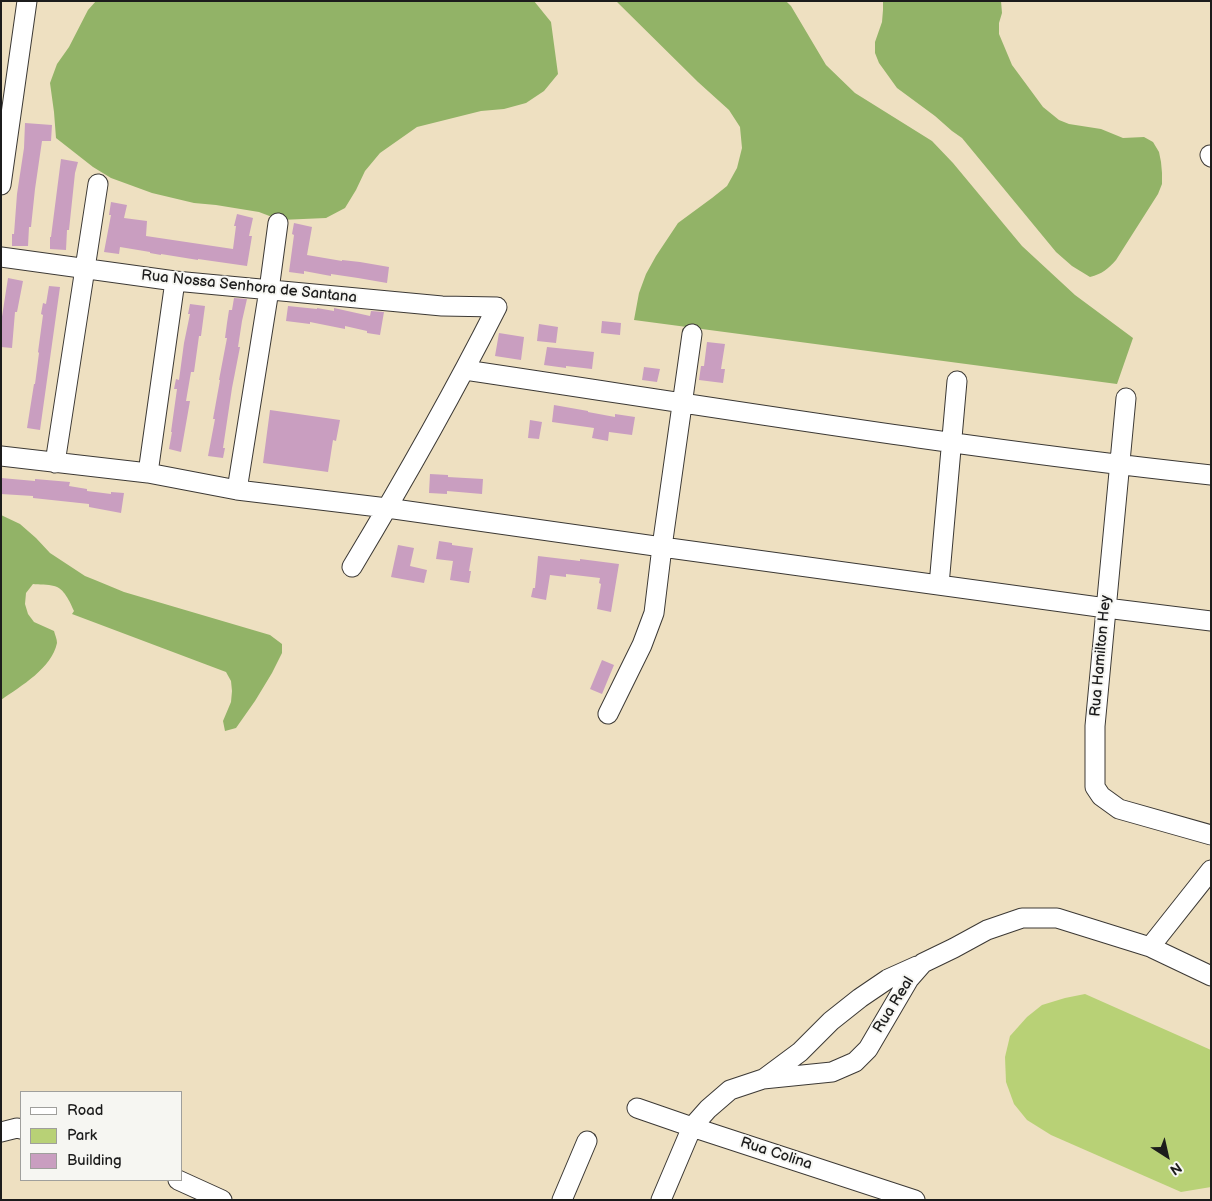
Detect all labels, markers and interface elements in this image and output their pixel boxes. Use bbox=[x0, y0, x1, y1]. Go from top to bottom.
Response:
street label: Rua Nossa Senhora de Santana bbox=[140, 267, 358, 307]
street label: Rua Hamilton Hey bbox=[1087, 594, 1115, 718]
street label: Rua Real bbox=[870, 974, 918, 1036]
legend bbox=[20, 1091, 182, 1181]
text: Road bbox=[67, 1101, 103, 1120]
text: Park bbox=[67, 1126, 97, 1145]
north arrow bbox=[1142, 1131, 1192, 1181]
street label: Rua Colina bbox=[738, 1134, 814, 1174]
text: Building bbox=[67, 1151, 122, 1170]
text: N bbox=[1167, 1159, 1185, 1179]

